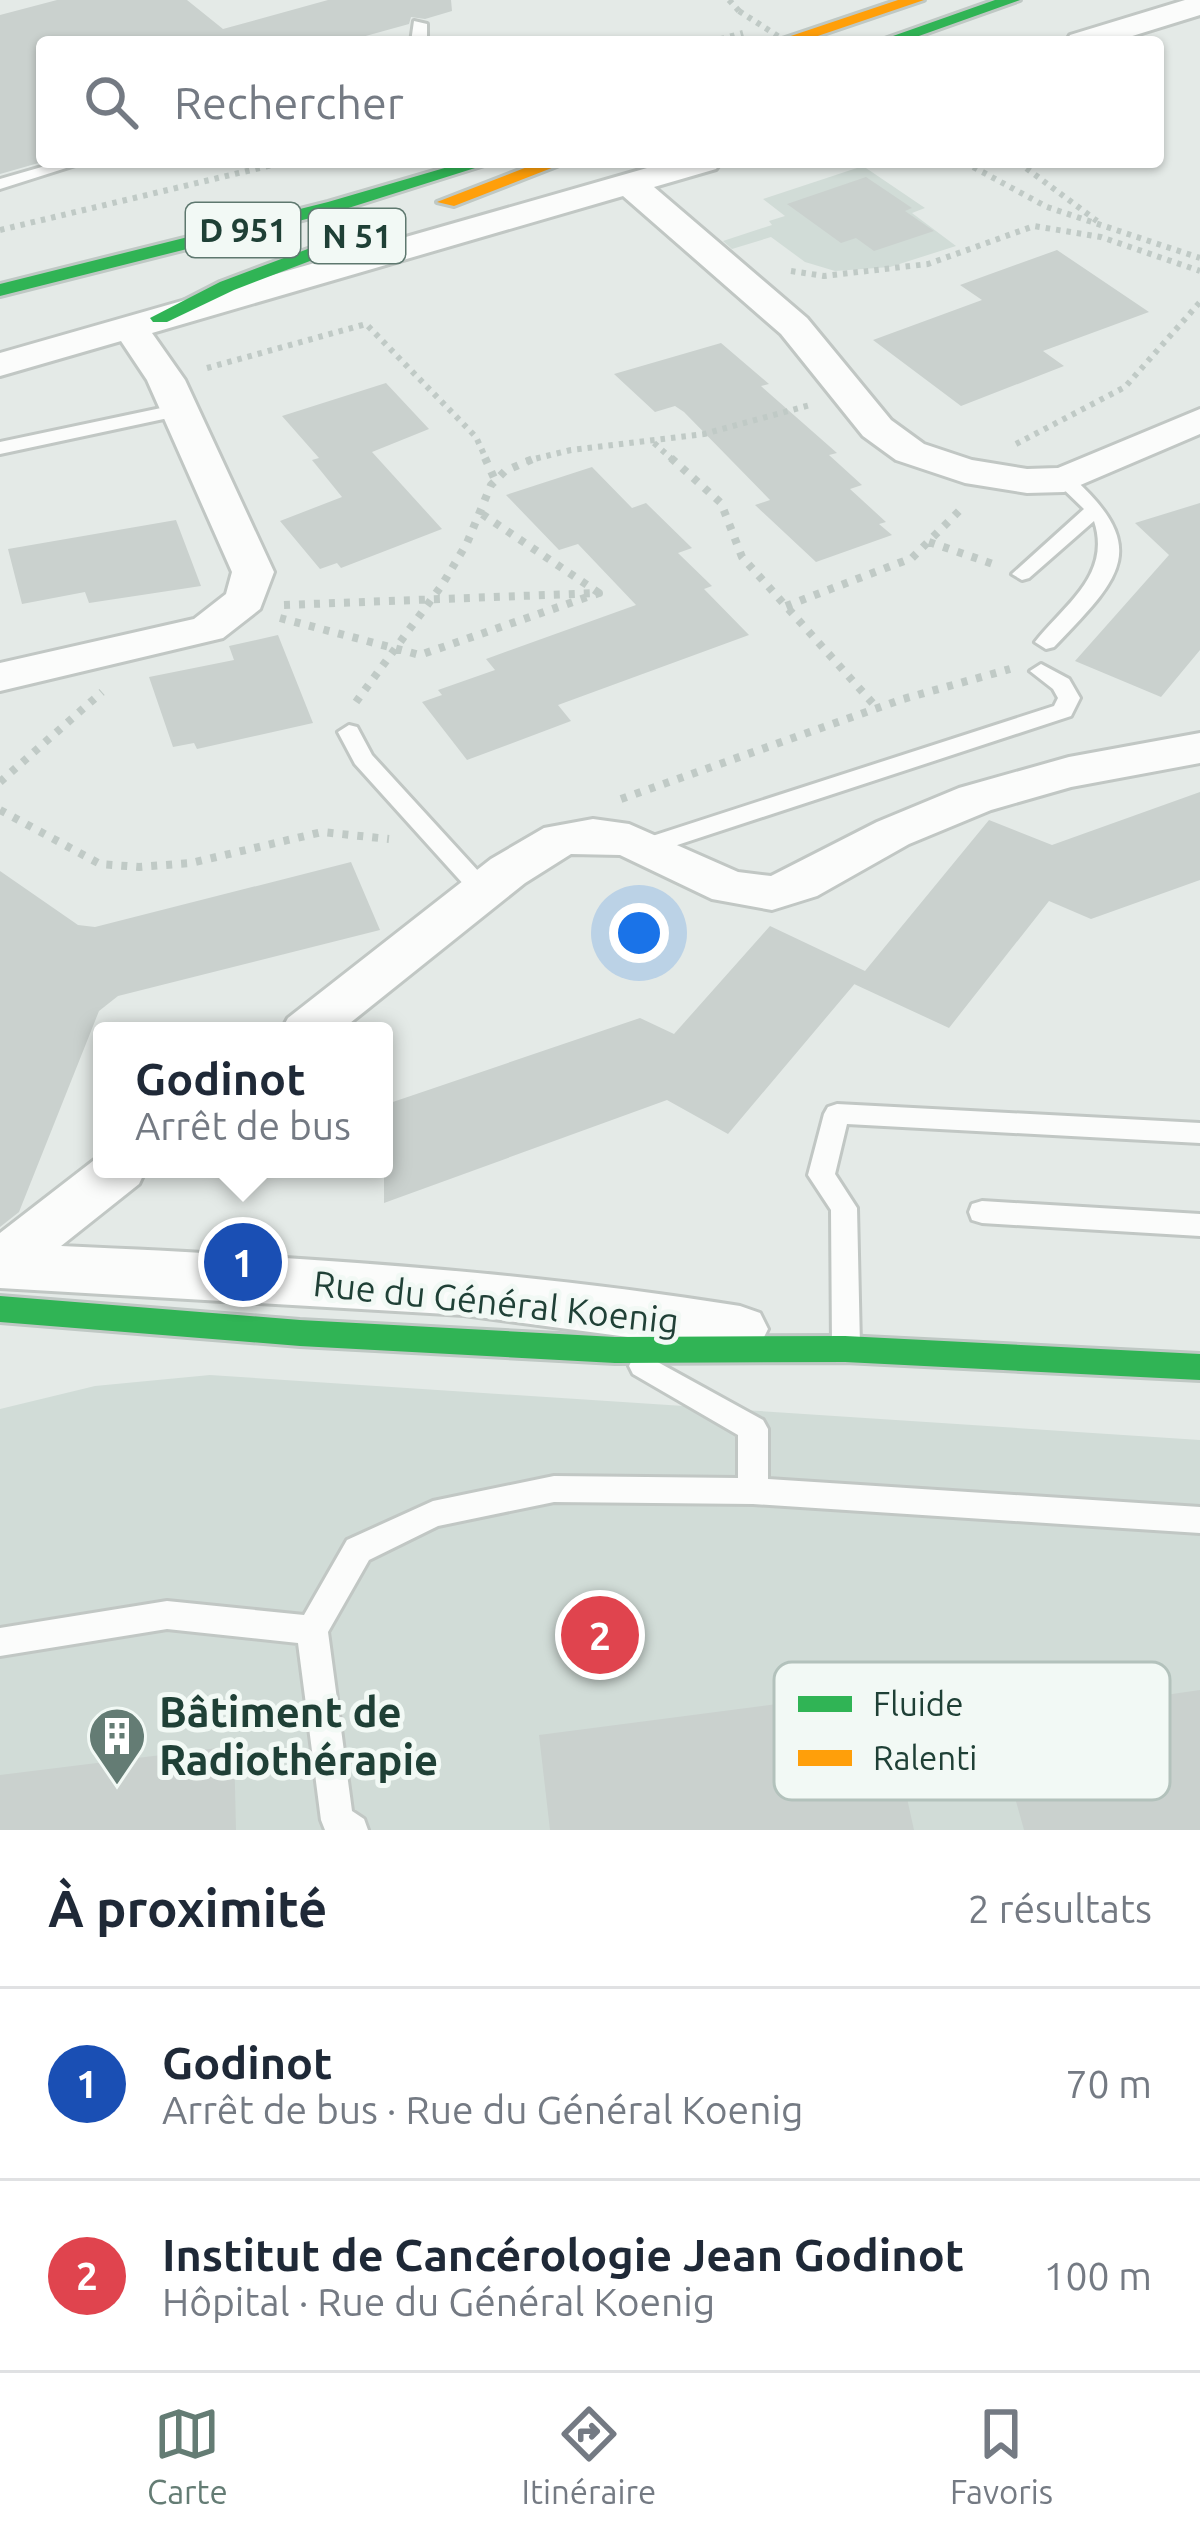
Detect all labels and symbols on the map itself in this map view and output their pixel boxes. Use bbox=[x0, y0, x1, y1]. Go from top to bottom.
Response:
road number: D 951 bbox=[186, 203, 300, 257]
road number: N 51 bbox=[309, 209, 405, 263]
your location bbox=[609, 903, 669, 963]
pin: 1 bbox=[204, 1217, 282, 1307]
street label: Rue du Général Koenig bbox=[311, 1262, 681, 1341]
pin: 2 bbox=[561, 1590, 639, 1680]
legend bbox=[774, 1662, 1170, 1800]
text: Fluide bbox=[873, 1685, 963, 1722]
place label: Bâtiment de Radiothérapie bbox=[159, 1688, 438, 1783]
building icon: Bâtiment de Radiothérapie bbox=[86, 1705, 148, 1787]
text: Ralenti bbox=[873, 1739, 977, 1776]

